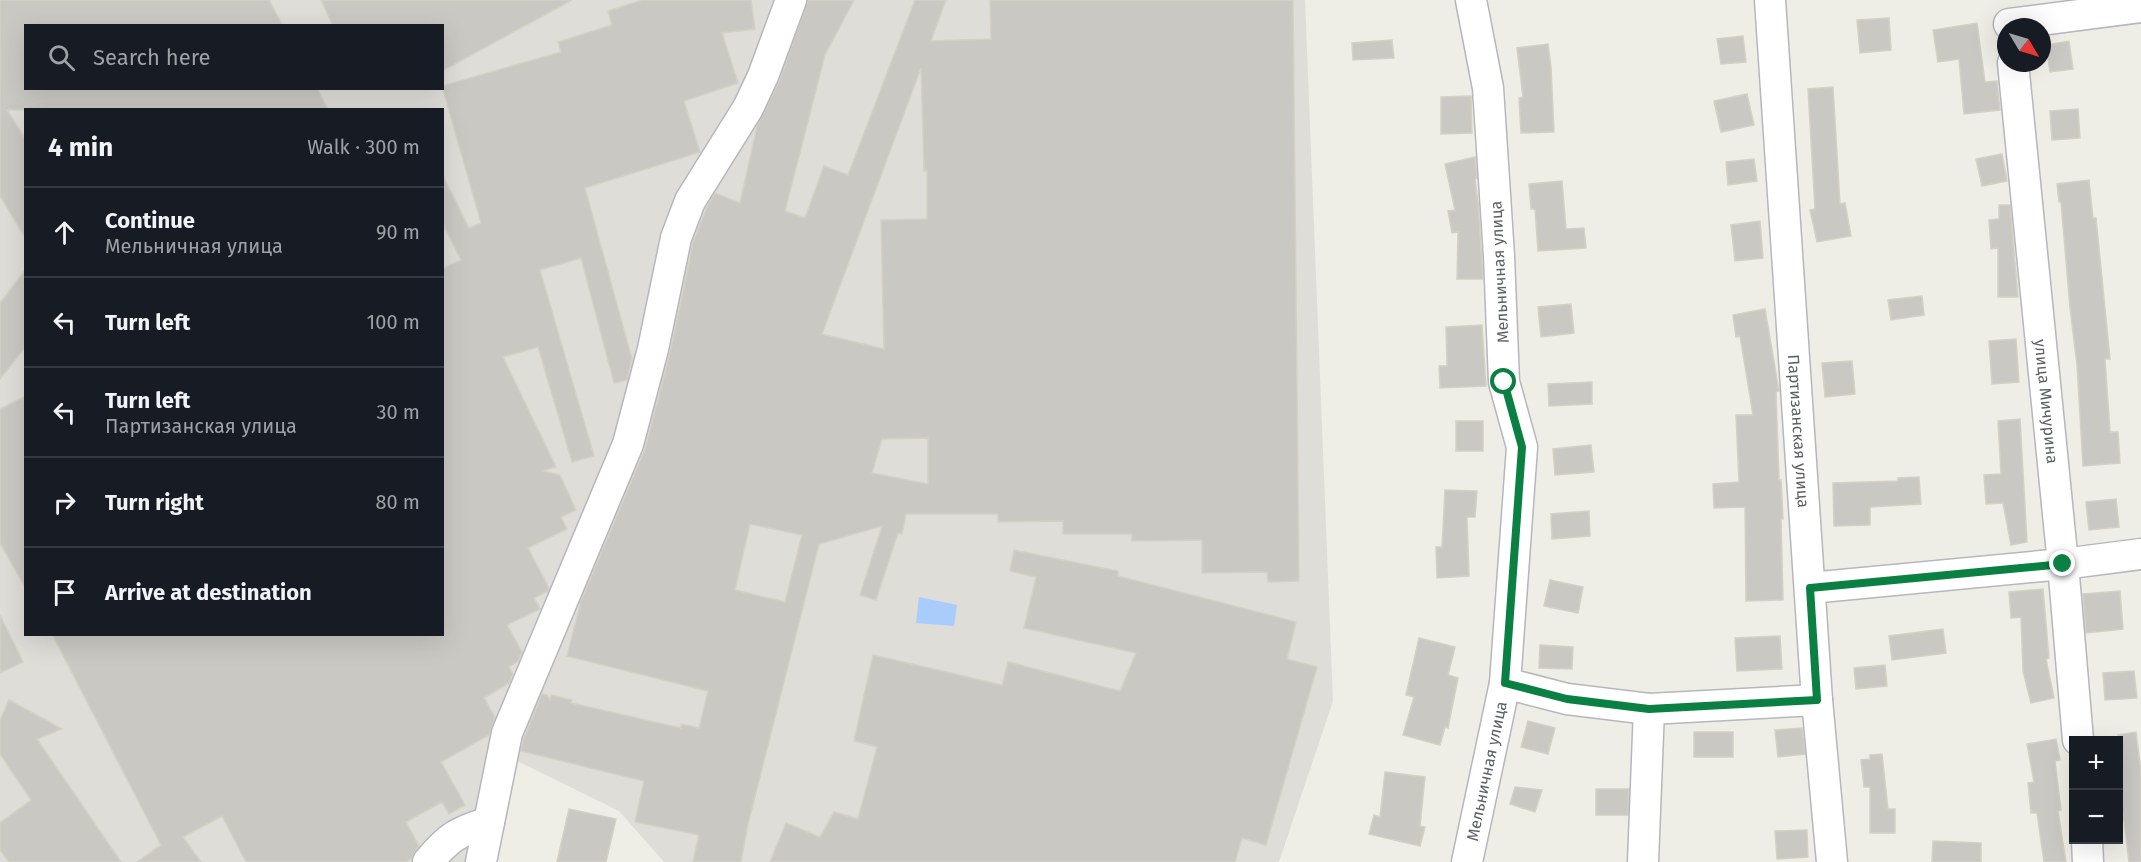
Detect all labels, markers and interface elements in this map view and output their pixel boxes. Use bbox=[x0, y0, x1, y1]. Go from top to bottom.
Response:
north arrow bbox=[1997, 18, 2051, 72]
search box bbox=[24, 24, 444, 90]
icon: search bbox=[45, 41, 78, 74]
text: Search here bbox=[93, 44, 211, 71]
text: 4 min bbox=[48, 132, 113, 163]
text: Walk · 300 m bbox=[307, 135, 420, 159]
street label: Мельничная улица bbox=[1486, 200, 1513, 343]
text: Continue bbox=[105, 207, 195, 234]
icon: ahead bbox=[48, 216, 81, 249]
text: 90 m bbox=[376, 220, 420, 244]
text: Мельничная улица bbox=[105, 234, 283, 258]
icon: left bbox=[48, 306, 81, 339]
text: Turn left bbox=[105, 309, 190, 336]
text: 100 m bbox=[367, 310, 420, 334]
street label: улица Мичурина bbox=[2031, 338, 2062, 465]
street label: Партизанская улица bbox=[1784, 354, 1813, 508]
route start bbox=[1490, 368, 1516, 394]
text: Turn left bbox=[105, 387, 190, 414]
icon: left bbox=[48, 396, 81, 429]
text: 30 m bbox=[376, 400, 420, 424]
text: Партизанская улица bbox=[105, 414, 297, 438]
icon: right bbox=[48, 486, 81, 519]
text: Turn right bbox=[105, 489, 204, 516]
text: 80 m bbox=[375, 490, 420, 514]
route end bbox=[2049, 550, 2075, 576]
icon: arrive bbox=[48, 576, 81, 609]
text: Arrive at destination bbox=[105, 579, 312, 606]
street label: Мельничная улица bbox=[1463, 700, 1511, 843]
map controls bbox=[2069, 736, 2123, 844]
button: + bbox=[2069, 736, 2123, 790]
button: − bbox=[2069, 790, 2123, 844]

